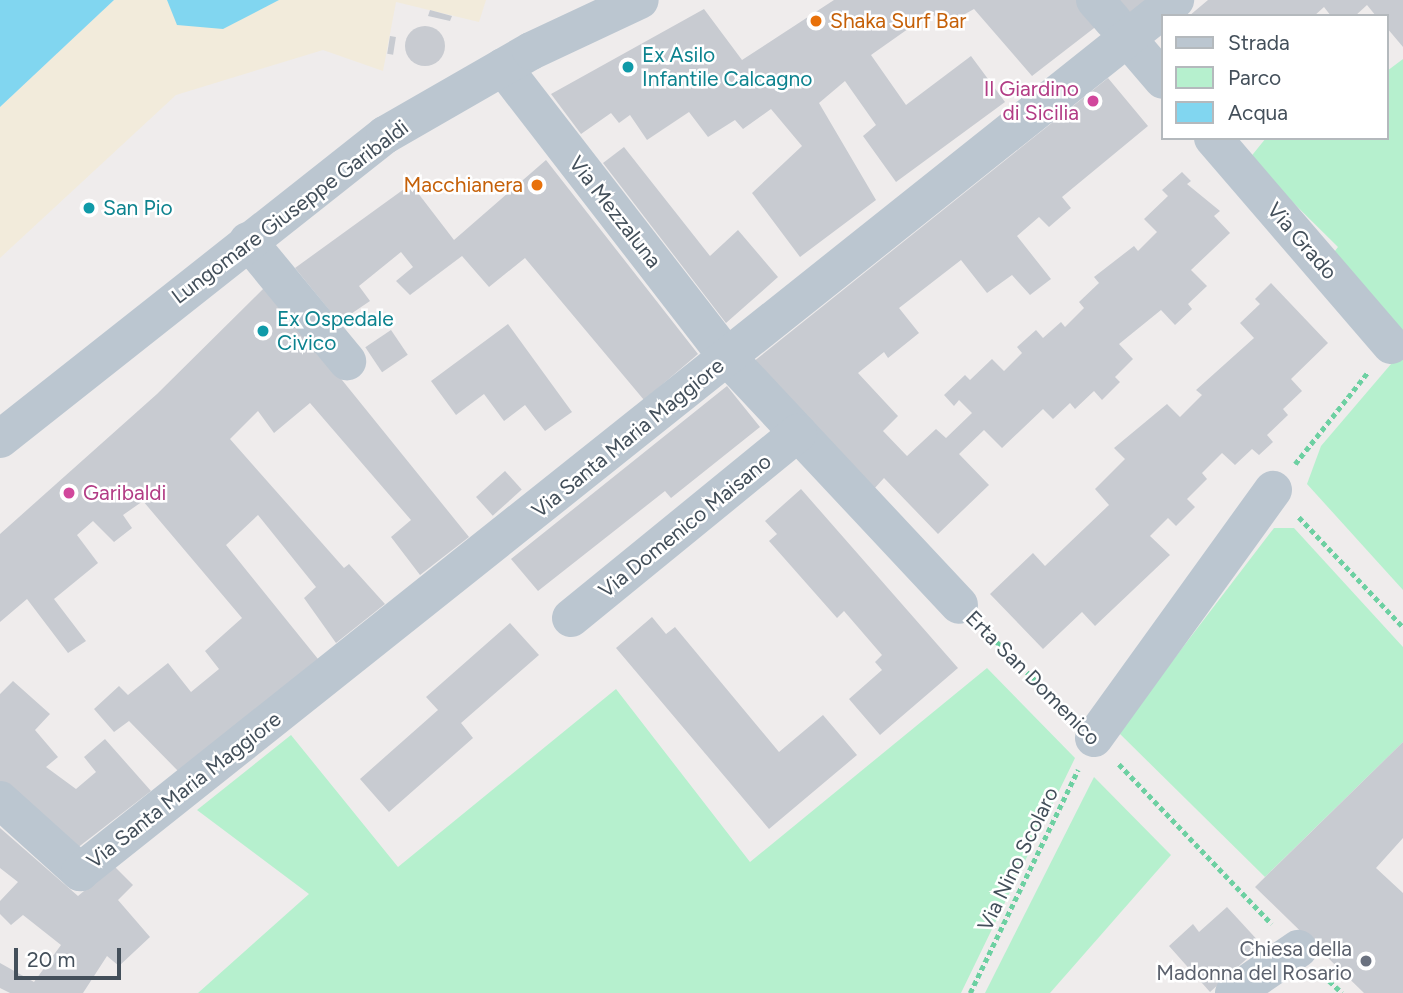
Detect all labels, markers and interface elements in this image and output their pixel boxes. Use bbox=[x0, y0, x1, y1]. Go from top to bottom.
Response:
place label: Shaka Surf Bar bbox=[830, 8, 966, 34]
marker: Shaka Surf Bar bbox=[808, 13, 824, 29]
legend bbox=[1162, 14, 1389, 140]
text: Strada bbox=[1228, 30, 1290, 55]
place label: Ex Asilo Infantile Calcagno bbox=[642, 42, 812, 92]
marker: Ex Asilo Infantile Calcagno bbox=[620, 59, 636, 75]
text: Parco bbox=[1228, 65, 1281, 90]
place label: Il Giardino di Sicilia bbox=[984, 76, 1079, 126]
marker: Il Giardino di Sicilia bbox=[1085, 93, 1101, 109]
text: Acqua bbox=[1228, 100, 1288, 125]
street label: Lungomare Giuseppe Garibaldi bbox=[167, 115, 413, 309]
street label: Via Mezzaluna bbox=[564, 151, 666, 273]
place label: Macchianera bbox=[404, 172, 523, 198]
marker: Macchianera bbox=[529, 177, 545, 193]
place label: San Pio bbox=[103, 195, 173, 221]
street label: Via Grado bbox=[1262, 197, 1342, 285]
marker: San Pio bbox=[81, 200, 97, 216]
place label: Ex Ospedale Civico bbox=[277, 306, 394, 356]
marker: Ex Ospedale Civico bbox=[255, 323, 271, 339]
street label: Via Santa Maria Maggiore bbox=[527, 353, 729, 523]
street label: Via Domenico Maisano bbox=[594, 449, 776, 603]
place label: Garibaldi bbox=[83, 480, 166, 506]
marker: Garibaldi bbox=[61, 485, 77, 501]
street label: Erta San Domenico bbox=[960, 605, 1106, 751]
street label: Via Santa Maria Maggiore bbox=[82, 706, 286, 874]
street label: Via Nino Scolaro bbox=[972, 783, 1064, 935]
scale bar bbox=[18, 934, 124, 978]
place label: Chiesa della Madonna del Rosario bbox=[1156, 936, 1352, 986]
text: 20 m bbox=[27, 947, 75, 972]
marker: Chiesa della Madonna del Rosario bbox=[1358, 953, 1374, 969]

